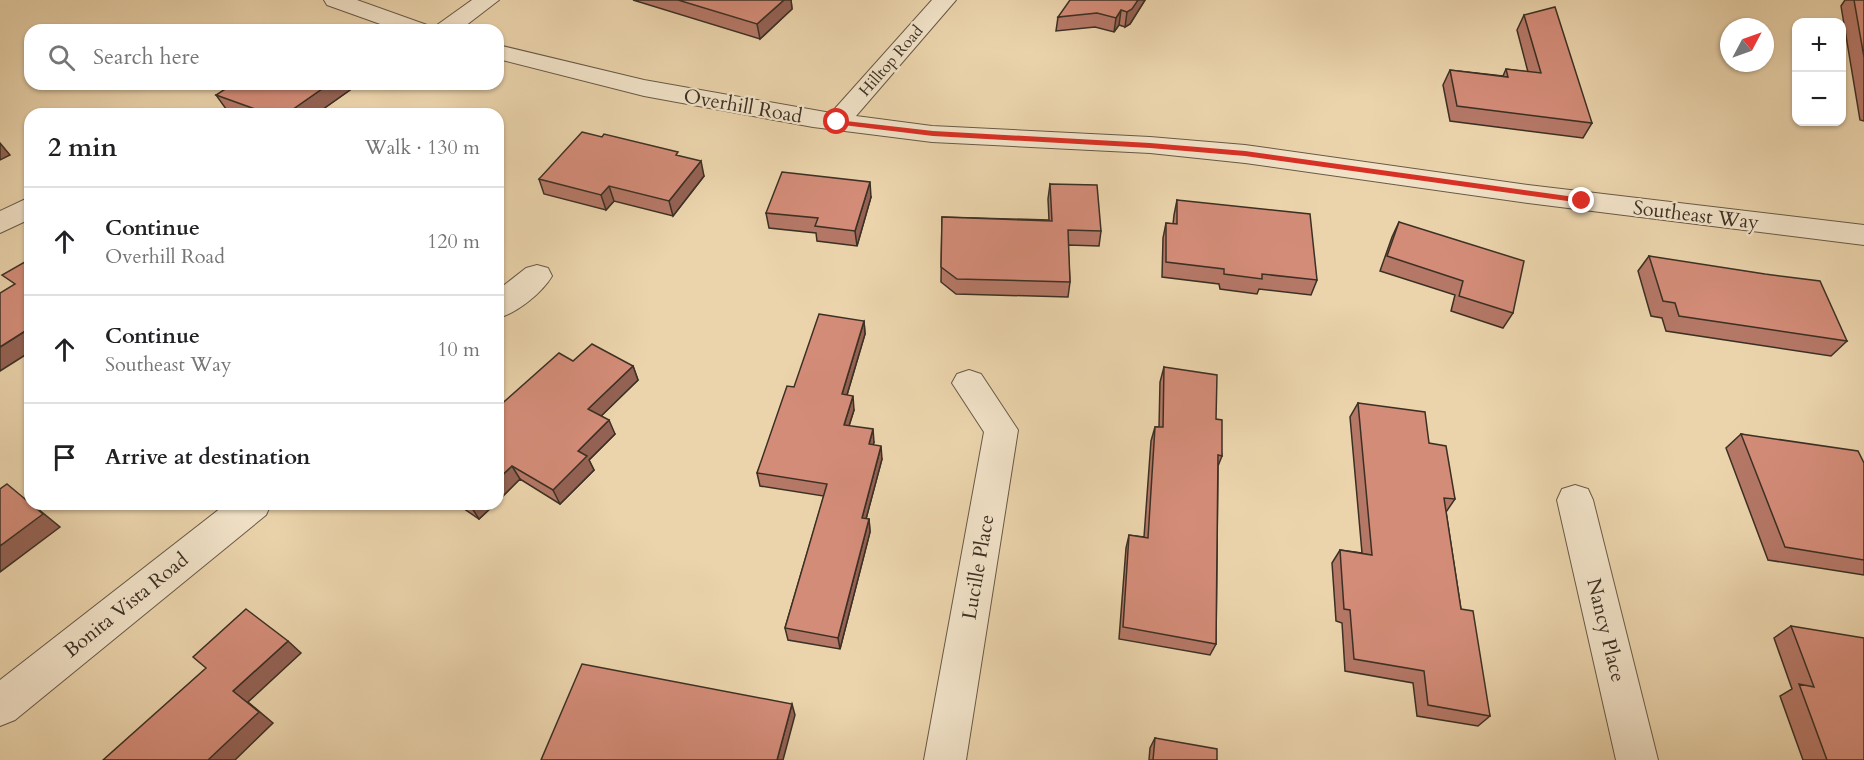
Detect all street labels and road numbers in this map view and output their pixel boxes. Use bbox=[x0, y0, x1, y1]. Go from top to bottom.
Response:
street label: Hilltop Road bbox=[854, 20, 928, 101]
street label: Overhill Road bbox=[682, 82, 805, 130]
street label: Southeast Way bbox=[1632, 194, 1761, 236]
street label: Lucille Place bbox=[955, 512, 1001, 622]
street label: Bonita Vista Road bbox=[58, 546, 194, 664]
street label: Nancy Place bbox=[1580, 575, 1632, 685]

